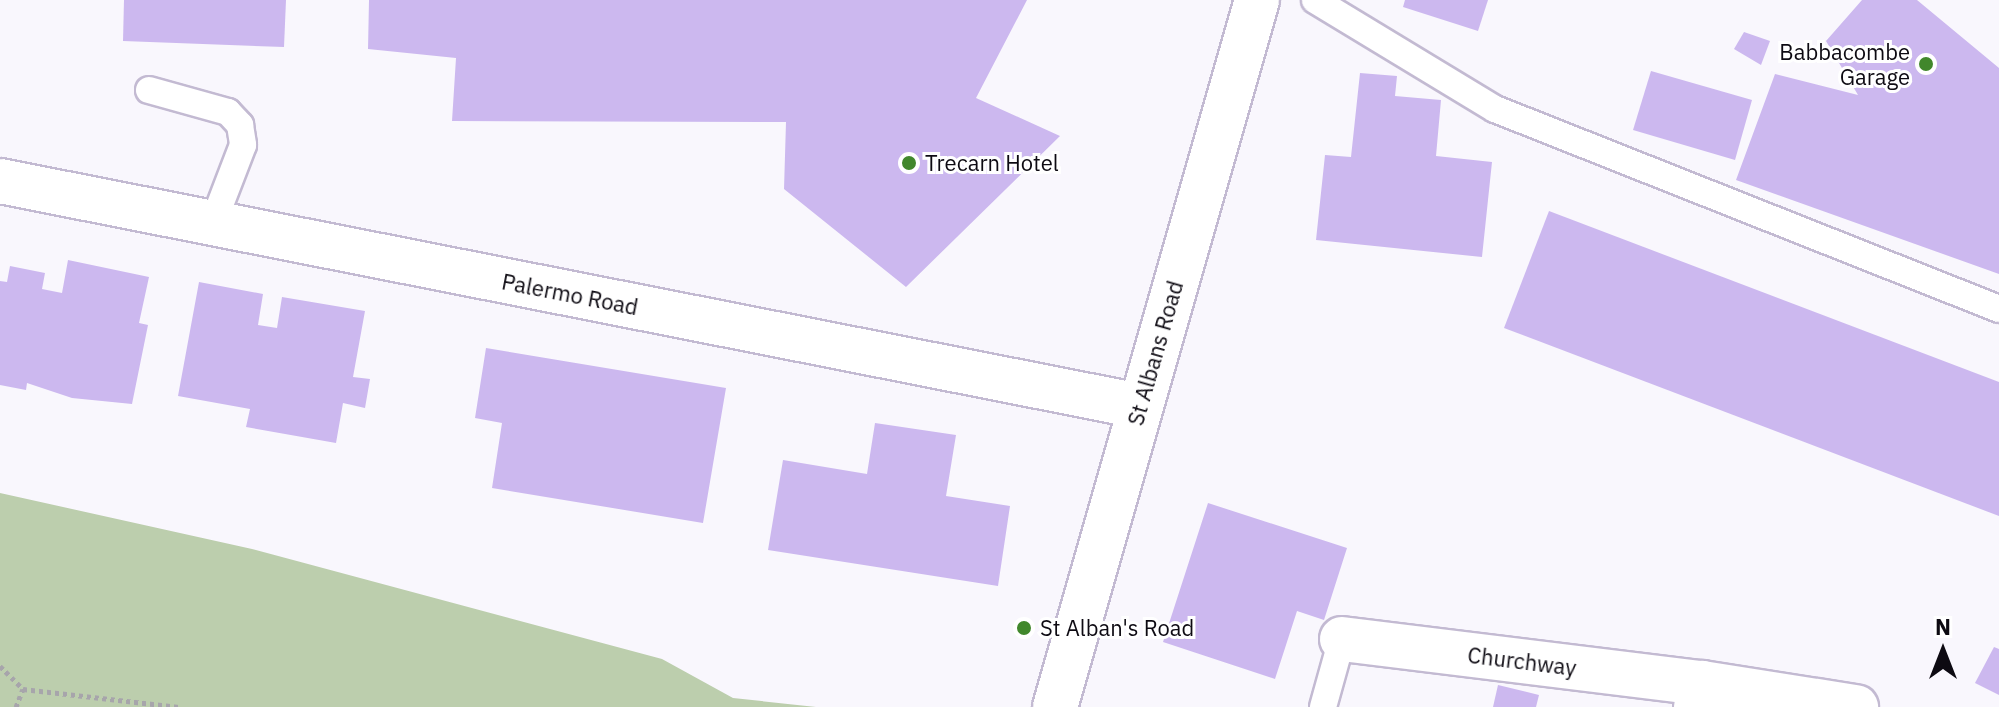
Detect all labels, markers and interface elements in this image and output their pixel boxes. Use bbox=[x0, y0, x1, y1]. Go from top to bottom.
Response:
place label: Babbacombe Garage bbox=[1779, 38, 1910, 90]
marker: Babbacombe Garage bbox=[1917, 55, 1935, 73]
place label: Trecarn Hotel bbox=[925, 150, 1059, 176]
marker: Trecarn Hotel bbox=[900, 154, 918, 172]
street label: Palermo Road bbox=[500, 268, 640, 320]
street label: St Albans Road bbox=[1122, 278, 1188, 428]
north arrow bbox=[1903, 611, 1983, 691]
text: N bbox=[1935, 612, 1951, 641]
place label: St Alban's Road bbox=[1040, 615, 1194, 641]
marker: St Alban's Road bbox=[1015, 619, 1033, 637]
street label: Churchway bbox=[1466, 641, 1578, 681]

